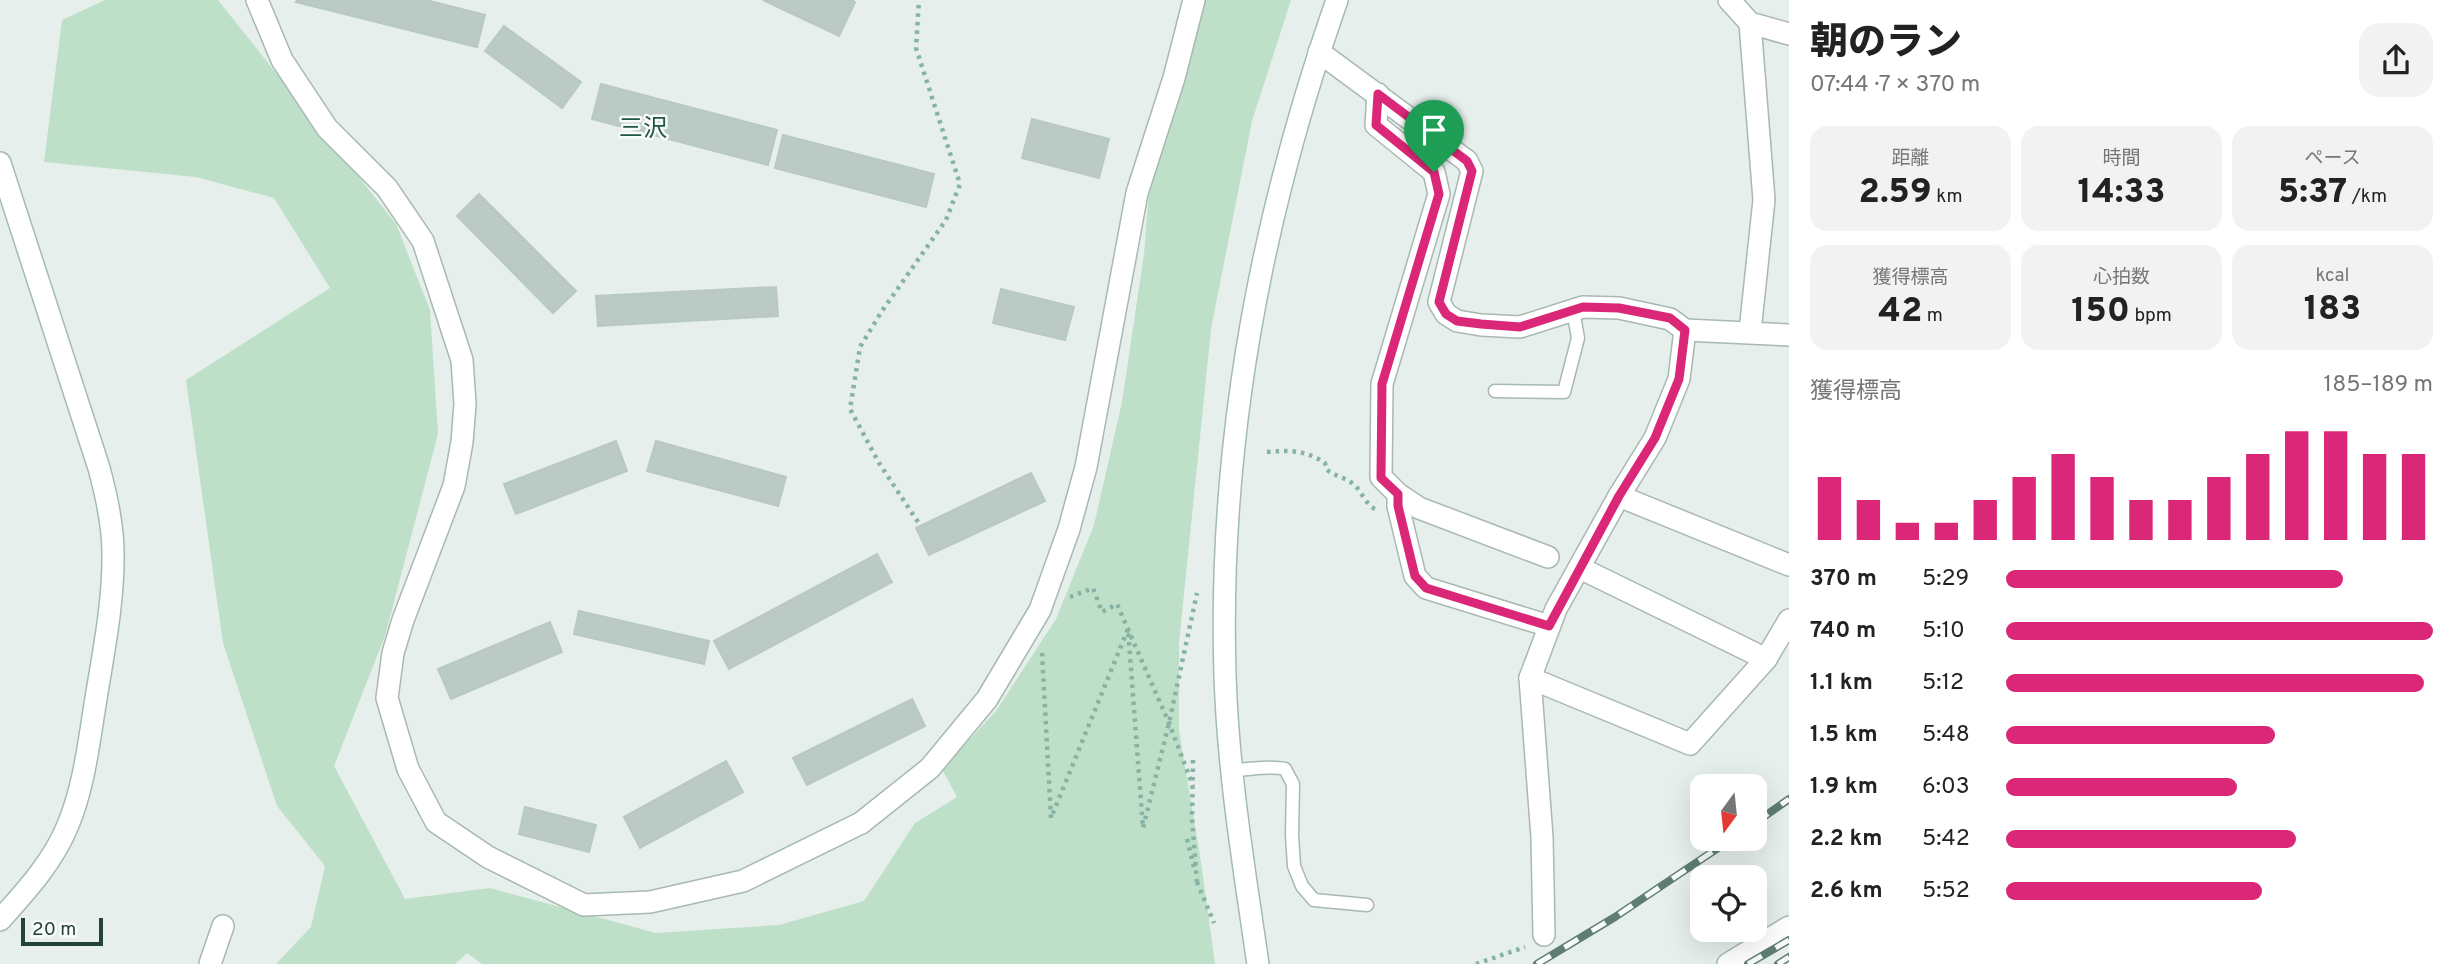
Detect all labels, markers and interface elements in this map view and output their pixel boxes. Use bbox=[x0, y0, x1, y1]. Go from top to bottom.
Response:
text: 朝のラン bbox=[1810, 20, 1962, 69]
button: share bbox=[2359, 23, 2433, 97]
text: 07:44 · 7 × 370 m bbox=[1810, 71, 1980, 100]
pin bbox=[1404, 100, 1464, 172]
icon: arrive bbox=[1415, 111, 1453, 149]
district label: 三沢 bbox=[619, 115, 667, 145]
text: 距離 bbox=[1891, 147, 1930, 171]
text: 時間 bbox=[2102, 147, 2141, 171]
text: ペース bbox=[2304, 147, 2361, 171]
text: 2.59 bbox=[1859, 171, 1932, 215]
text: 14:33 bbox=[2078, 171, 2166, 215]
text: 5:37 bbox=[2278, 171, 2347, 215]
text: km bbox=[1932, 185, 1962, 209]
text: /km bbox=[2347, 185, 2387, 209]
text: kcal bbox=[2316, 264, 2349, 288]
text: 獲得標高 bbox=[1872, 266, 1949, 290]
text: 心拍数 bbox=[2093, 266, 2150, 290]
text: 183 bbox=[2304, 288, 2361, 332]
text: 42 bbox=[1878, 290, 1922, 334]
text: 150 bbox=[2071, 290, 2130, 334]
text: m bbox=[1922, 304, 1943, 328]
text: bpm bbox=[2130, 304, 2172, 328]
text: 185–189 m bbox=[2324, 371, 2433, 400]
text: 獲得標高 bbox=[1810, 378, 1902, 407]
text: 370 m bbox=[1810, 565, 1877, 594]
text: 5:29 bbox=[1922, 565, 1969, 594]
text: 740 m bbox=[1810, 617, 1876, 646]
text: 5:10 bbox=[1922, 617, 1965, 646]
text: 1.1 km bbox=[1810, 669, 1873, 698]
text: 5:12 bbox=[1922, 669, 1964, 698]
text: 1.5 km bbox=[1810, 721, 1878, 750]
text: 5:48 bbox=[1922, 721, 1970, 750]
text: 1.9 km bbox=[1810, 773, 1878, 802]
text: 6:03 bbox=[1922, 773, 1970, 802]
north arrow bbox=[1690, 774, 1768, 850]
map controls bbox=[1690, 774, 1767, 942]
text: 2.2 km bbox=[1810, 825, 1883, 854]
text: 5:42 bbox=[1922, 825, 1970, 854]
button: locate bbox=[1690, 865, 1767, 942]
text: 2.6 km bbox=[1810, 877, 1883, 906]
text: 5:52 bbox=[1922, 877, 1970, 906]
scale bar bbox=[21, 915, 103, 947]
text: 20 m bbox=[32, 918, 76, 942]

